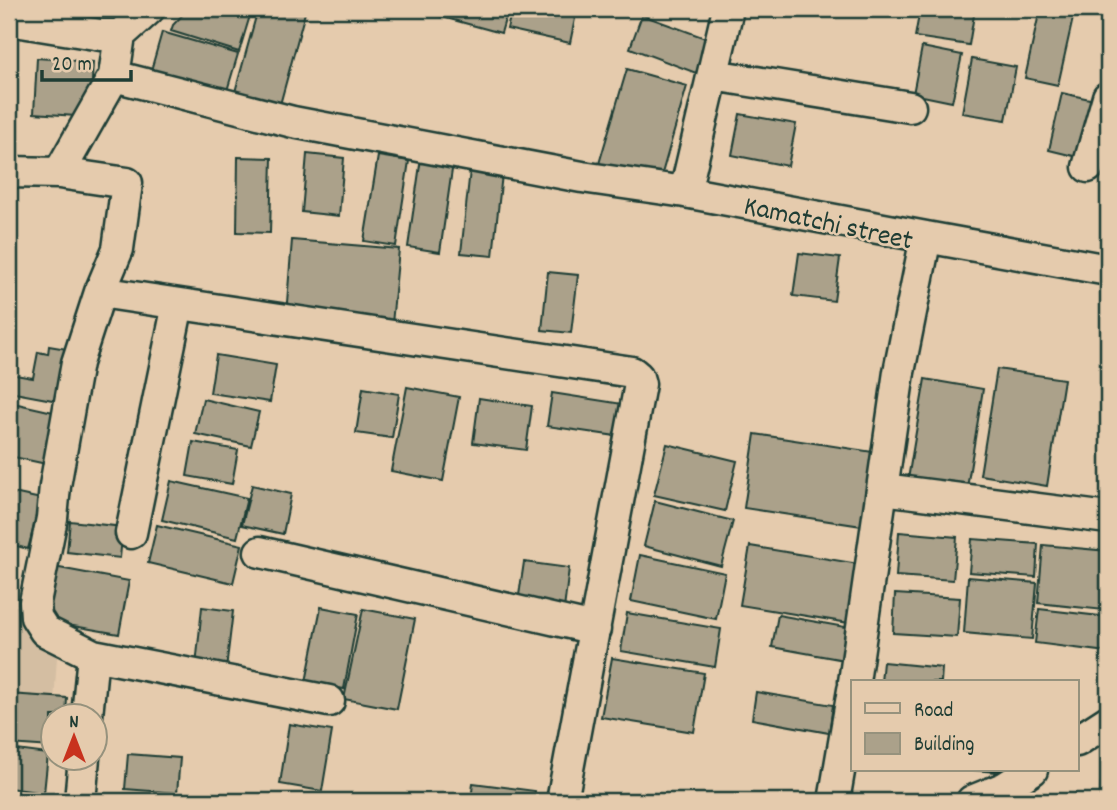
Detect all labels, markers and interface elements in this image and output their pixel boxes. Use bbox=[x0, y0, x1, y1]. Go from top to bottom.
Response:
scale bar bbox=[42, 38, 131, 82]
text: 20 m bbox=[52, 51, 92, 81]
street label: Kamatchi street bbox=[740, 188, 916, 263]
legend bbox=[851, 680, 1078, 772]
text: Road bbox=[914, 697, 953, 727]
north arrow bbox=[38, 702, 108, 772]
text: N bbox=[69, 710, 79, 737]
text: Building bbox=[914, 731, 974, 761]

